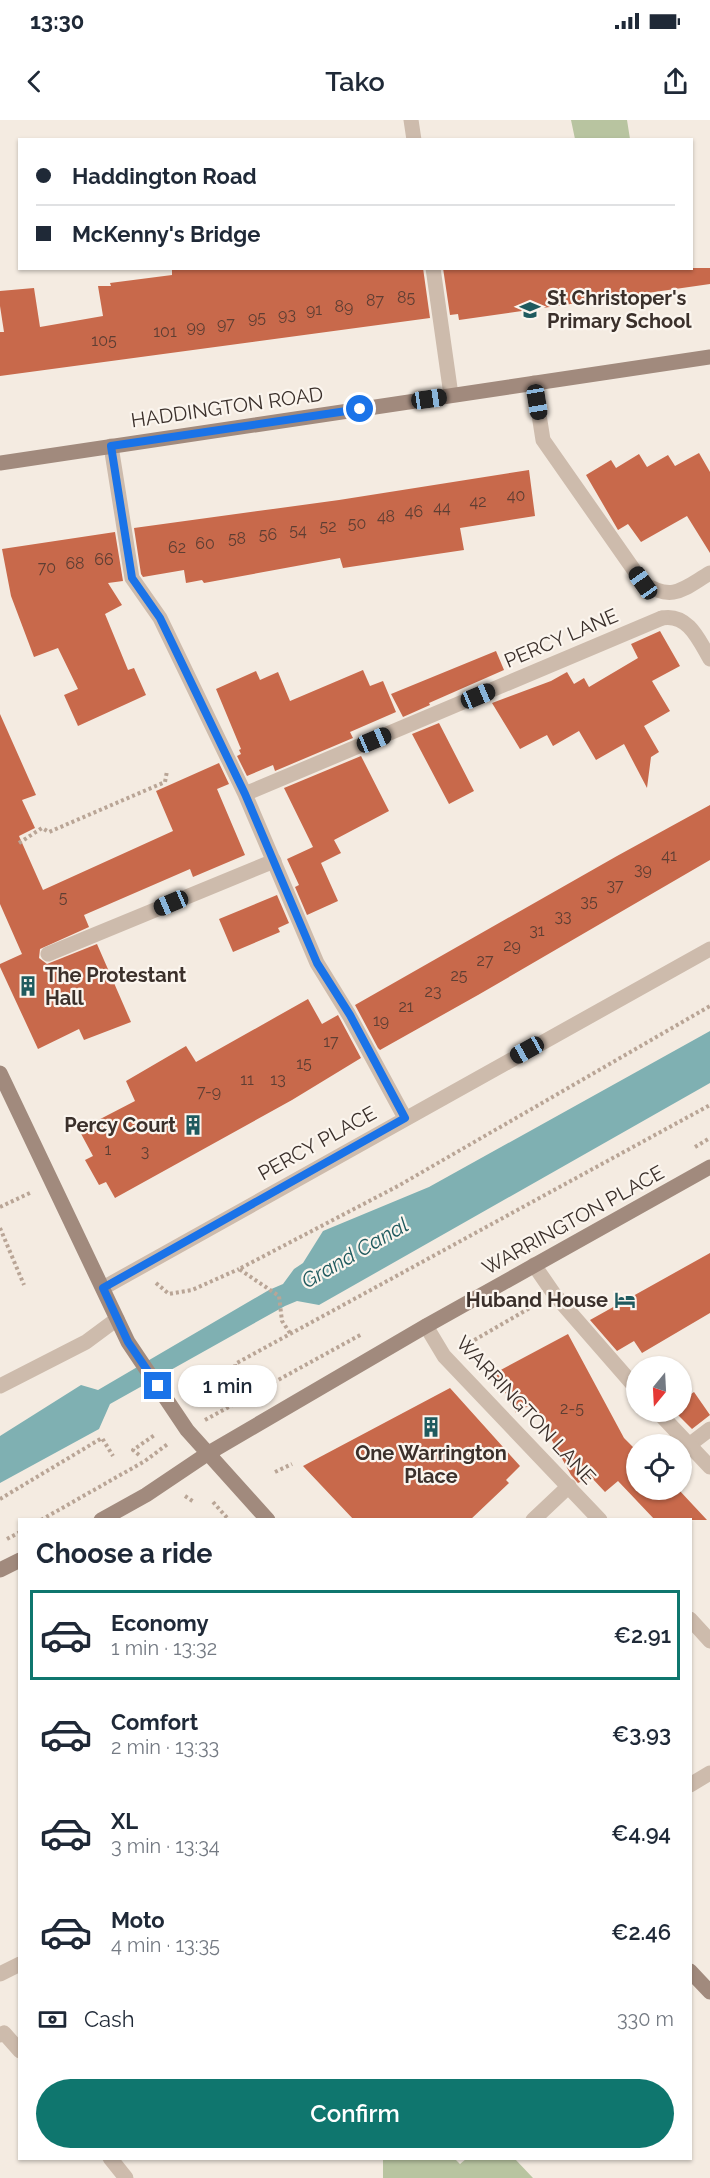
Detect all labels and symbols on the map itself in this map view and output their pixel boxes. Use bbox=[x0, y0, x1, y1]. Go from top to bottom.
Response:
place label: St Christoper's Primary School bbox=[547, 286, 692, 333]
house number: 85 bbox=[397, 288, 415, 307]
house number: 87 bbox=[366, 291, 384, 310]
house number: 89 bbox=[335, 297, 353, 316]
school or university icon: St Christoper's Primary School bbox=[518, 298, 542, 322]
house number: 91 bbox=[306, 300, 322, 319]
house number: 93 bbox=[278, 305, 296, 324]
house number: 95 bbox=[248, 308, 266, 327]
house number: 97 bbox=[217, 314, 235, 333]
house number: 99 bbox=[187, 317, 205, 336]
house number: 101 bbox=[153, 322, 177, 341]
house number: 105 bbox=[91, 331, 117, 350]
street label: HADDINGTON ROAD bbox=[129, 382, 325, 432]
car bbox=[525, 383, 549, 421]
car bbox=[410, 388, 448, 410]
route start bbox=[346, 395, 373, 422]
house number: 40 bbox=[507, 486, 525, 505]
house number: 42 bbox=[469, 492, 487, 511]
house number: 44 bbox=[433, 498, 451, 517]
house number: 46 bbox=[405, 502, 423, 521]
house number: 48 bbox=[377, 507, 395, 526]
house number: 50 bbox=[348, 514, 366, 533]
house number: 52 bbox=[319, 517, 337, 536]
house number: 54 bbox=[289, 521, 307, 540]
house number: 56 bbox=[259, 525, 277, 544]
house number: 58 bbox=[228, 529, 246, 548]
house number: 60 bbox=[195, 534, 215, 553]
house number: 62 bbox=[168, 538, 186, 557]
house number: 66 bbox=[94, 550, 114, 569]
house number: 68 bbox=[65, 554, 85, 573]
house number: 70 bbox=[38, 558, 56, 577]
car bbox=[625, 563, 661, 603]
street label: PERCY LANE bbox=[501, 603, 621, 673]
car bbox=[458, 681, 498, 711]
car bbox=[354, 725, 394, 755]
house number: 41 bbox=[661, 846, 677, 865]
house number: 39 bbox=[634, 860, 652, 879]
house number: 37 bbox=[606, 876, 624, 895]
house number: 5 bbox=[59, 888, 68, 907]
car bbox=[151, 888, 191, 918]
house number: 35 bbox=[580, 892, 598, 911]
house number: 33 bbox=[554, 907, 572, 926]
house number: 31 bbox=[529, 921, 545, 940]
house number: 29 bbox=[503, 936, 521, 955]
house number: 27 bbox=[477, 951, 494, 970]
place label: The Protestant Hall bbox=[45, 963, 187, 1010]
house number: 25 bbox=[450, 966, 468, 985]
building icon: The Protestant Hall bbox=[16, 974, 40, 998]
house number: 23 bbox=[425, 982, 441, 1001]
house number: 21 bbox=[398, 997, 414, 1016]
house number: 19 bbox=[373, 1011, 389, 1030]
house number: 17 bbox=[323, 1032, 339, 1051]
car bbox=[507, 1033, 547, 1067]
house number: 15 bbox=[296, 1054, 312, 1073]
house number: 11 bbox=[240, 1070, 254, 1089]
house number: 13 bbox=[270, 1070, 286, 1089]
house number: 7-9 bbox=[197, 1082, 221, 1101]
street label: PERCY PLACE bbox=[254, 1101, 380, 1185]
place label: Percy Court bbox=[64, 1113, 176, 1137]
building icon: Percy Court bbox=[181, 1113, 205, 1137]
house number: 1 bbox=[105, 1140, 112, 1159]
house number: 3 bbox=[141, 1142, 149, 1161]
street label: WARRINGTON PLACE bbox=[478, 1160, 668, 1280]
water label: Grand Canal bbox=[297, 1212, 413, 1293]
place label: Huband House bbox=[466, 1288, 608, 1312]
hotel icon: Huband House bbox=[613, 1288, 637, 1312]
street label: WARRINGTON LANE bbox=[451, 1331, 601, 1489]
north arrow bbox=[626, 1356, 692, 1422]
callout: 1 min bbox=[179, 1365, 278, 1407]
route end bbox=[144, 1372, 171, 1399]
house number: 2-5 bbox=[560, 1399, 584, 1418]
building icon: One Warrington Place bbox=[419, 1415, 443, 1439]
place label: One Warrington Place bbox=[355, 1441, 507, 1488]

